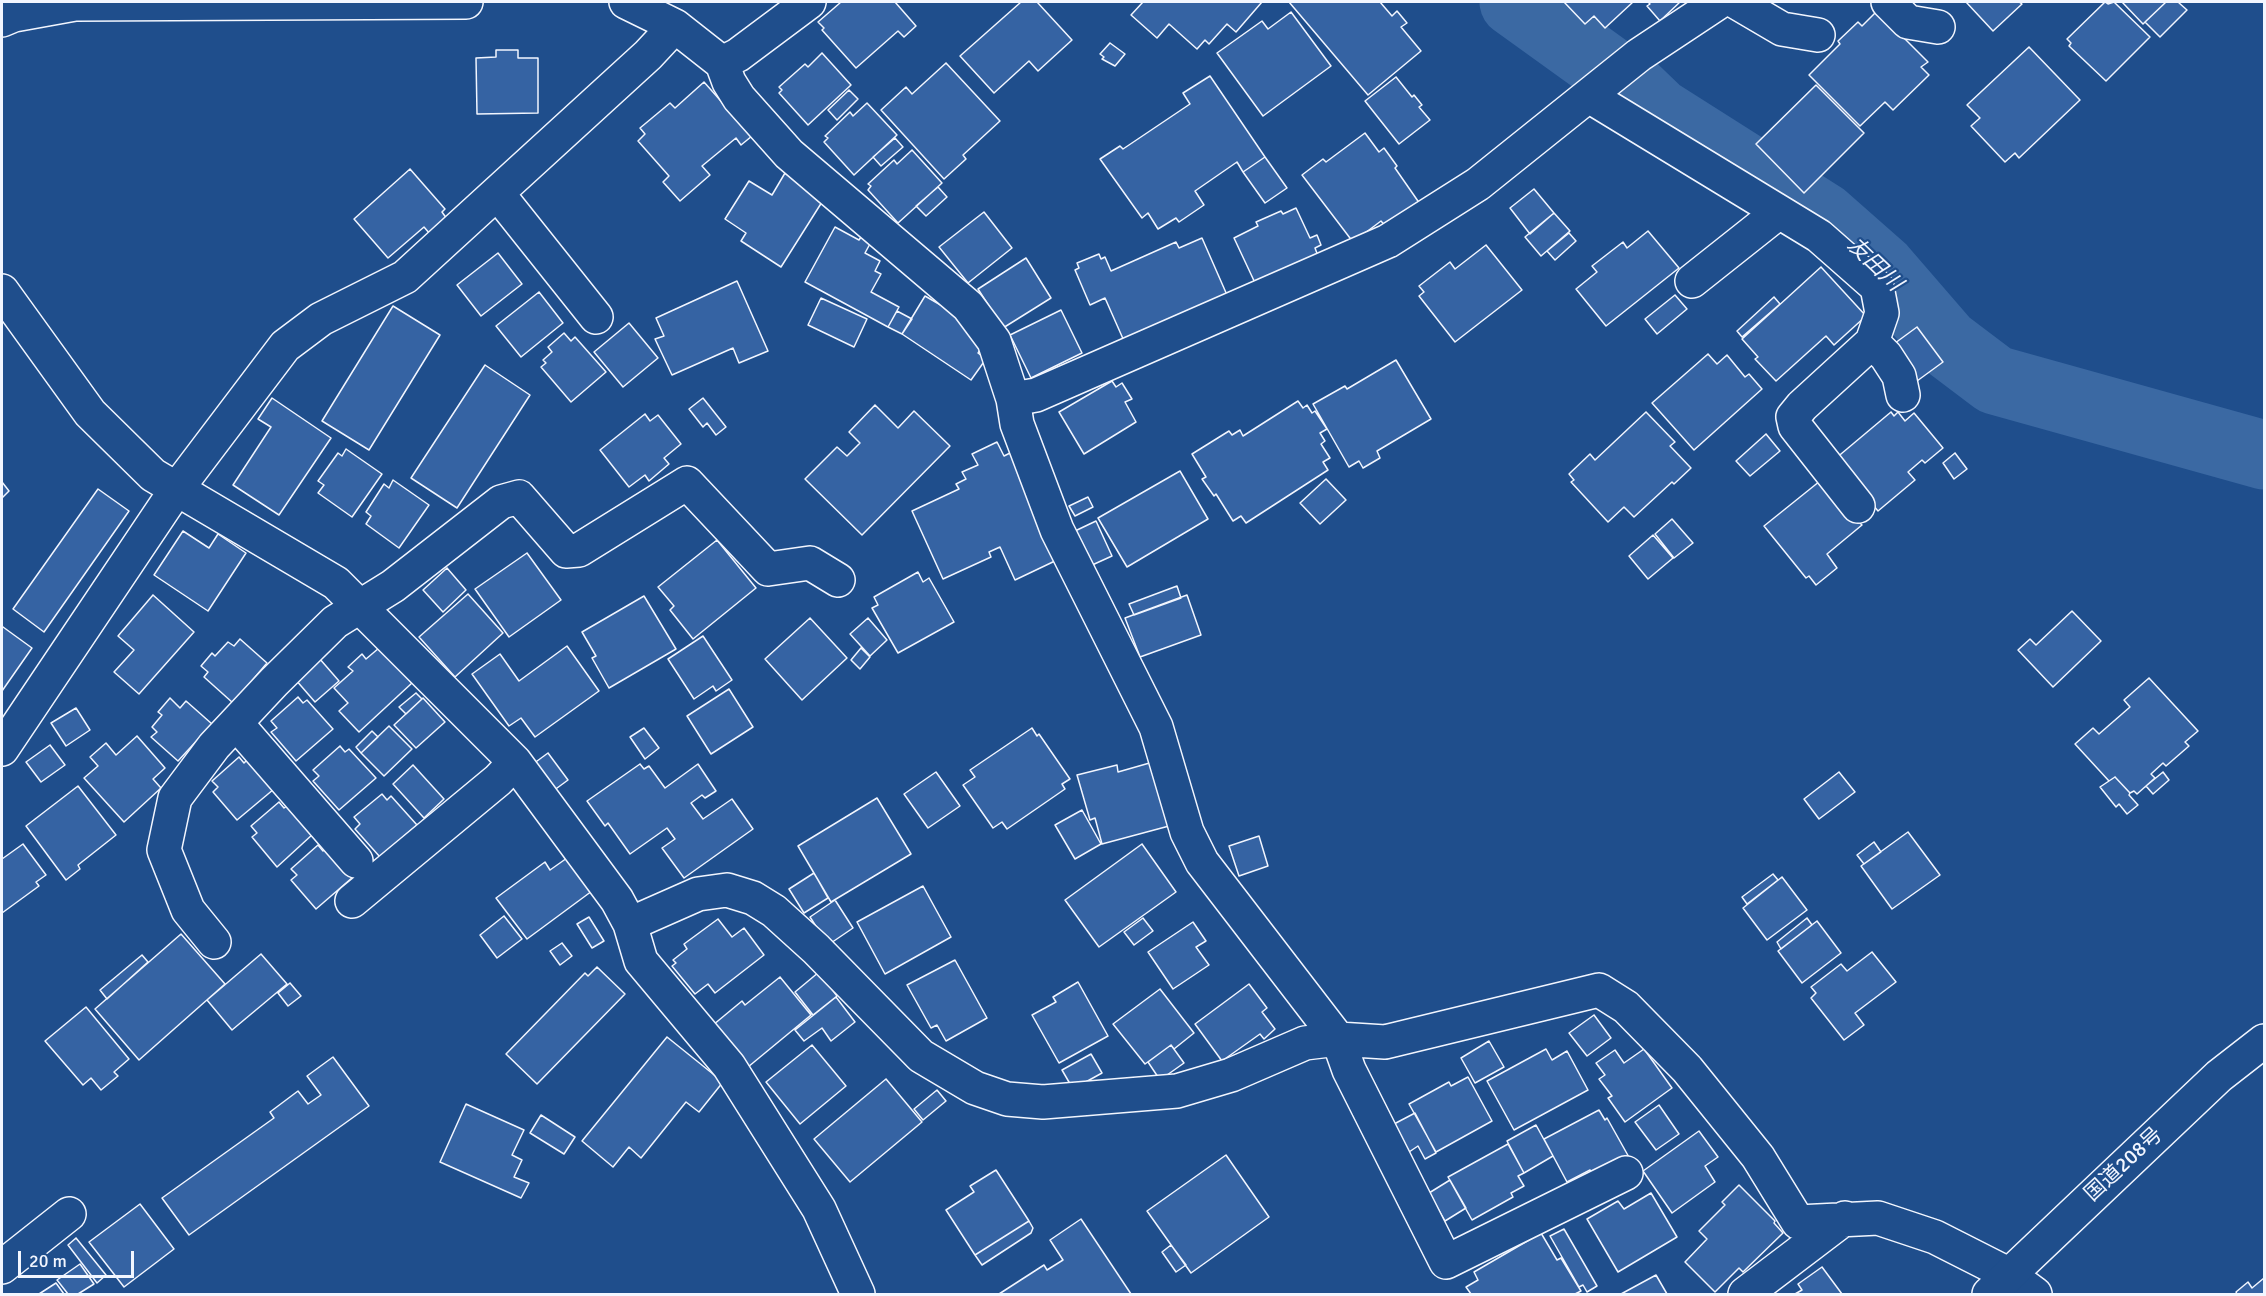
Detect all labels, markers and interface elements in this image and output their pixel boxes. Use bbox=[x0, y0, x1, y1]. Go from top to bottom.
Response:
water label: 友田川 bbox=[1841, 233, 1907, 297]
street label: 国道208号 bbox=[2080, 1123, 2168, 1207]
scale bar bbox=[21, 1239, 136, 1277]
text: 20 m bbox=[29, 1250, 67, 1272]

